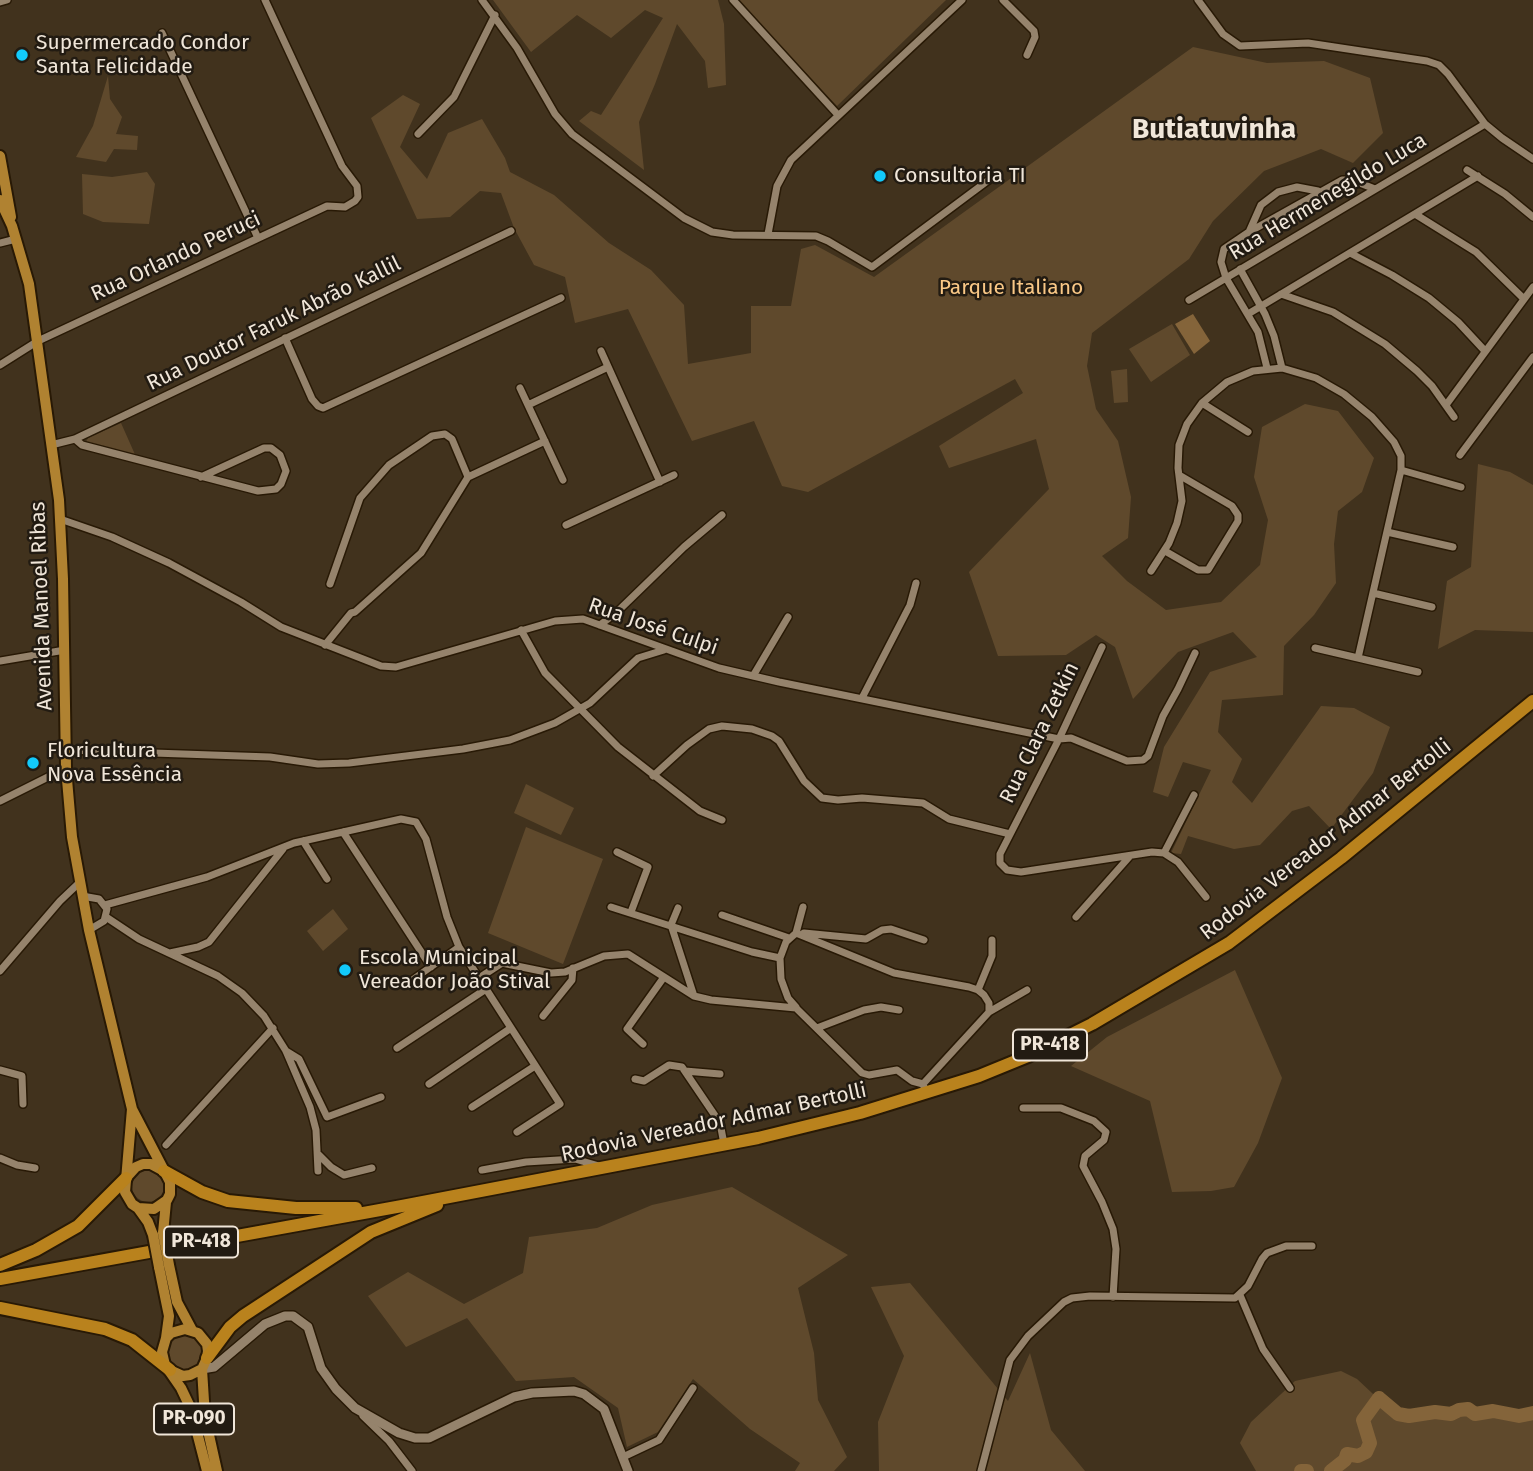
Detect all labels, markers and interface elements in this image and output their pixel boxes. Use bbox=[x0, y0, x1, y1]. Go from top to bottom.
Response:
place label: Supermercado Condor Santa Felicidade bbox=[36, 30, 249, 80]
marker: Supermercado Condor Santa Felicidade bbox=[14, 47, 30, 63]
district label: Butiatuvinha bbox=[1132, 113, 1296, 147]
street label: Rua Hermenegildo Luca bbox=[1225, 128, 1431, 266]
place label: Consultoria TI bbox=[894, 163, 1026, 189]
marker: Consultoria TI bbox=[872, 168, 888, 184]
street label: Rua Orlando Peruci bbox=[87, 207, 265, 307]
street label: Rua Doutor Faruk Abrão Kallil bbox=[143, 251, 405, 397]
park label: Parque Italiano bbox=[939, 275, 1083, 301]
street label: Avenida Manoel Ribas bbox=[26, 501, 58, 711]
street label: Rua José Culpi bbox=[585, 593, 721, 661]
street label: Rua Clara Zetkin bbox=[995, 658, 1085, 808]
street label: Rodovia Vereador Admar Bertolli bbox=[1195, 734, 1457, 946]
place label: Floricultura Nova Essência bbox=[47, 738, 182, 788]
marker: Floricultura Nova Essência bbox=[25, 755, 41, 771]
place label: Escola Municipal Vereador João Stival bbox=[359, 945, 550, 995]
marker: Escola Municipal Vereador João Stival bbox=[337, 962, 353, 978]
road number: PR-418 bbox=[1013, 1030, 1087, 1060]
street label: Rodovia Vereador Admar Bertolli bbox=[559, 1078, 869, 1168]
road number: PR-418 bbox=[164, 1226, 238, 1258]
road number: PR-090 bbox=[154, 1404, 234, 1434]

